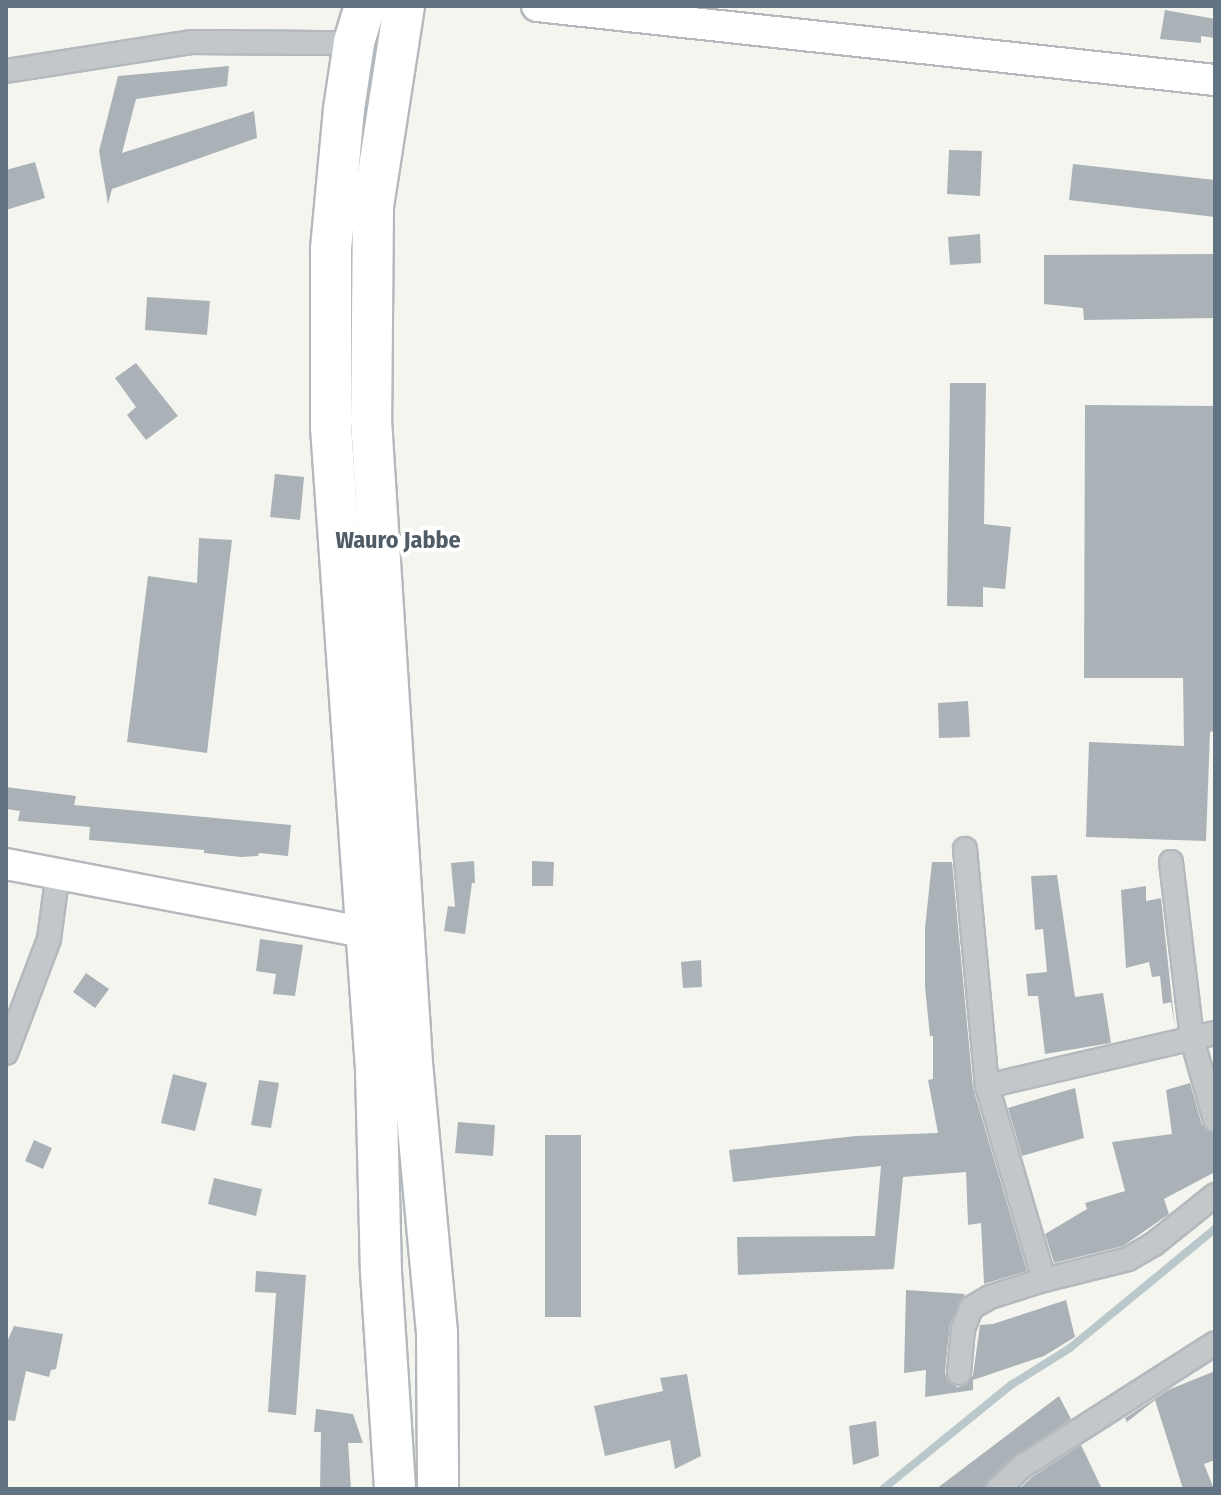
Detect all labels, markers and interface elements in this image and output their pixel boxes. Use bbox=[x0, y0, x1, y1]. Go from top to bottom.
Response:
district label: Wauro Jabbe bbox=[335, 527, 461, 555]

